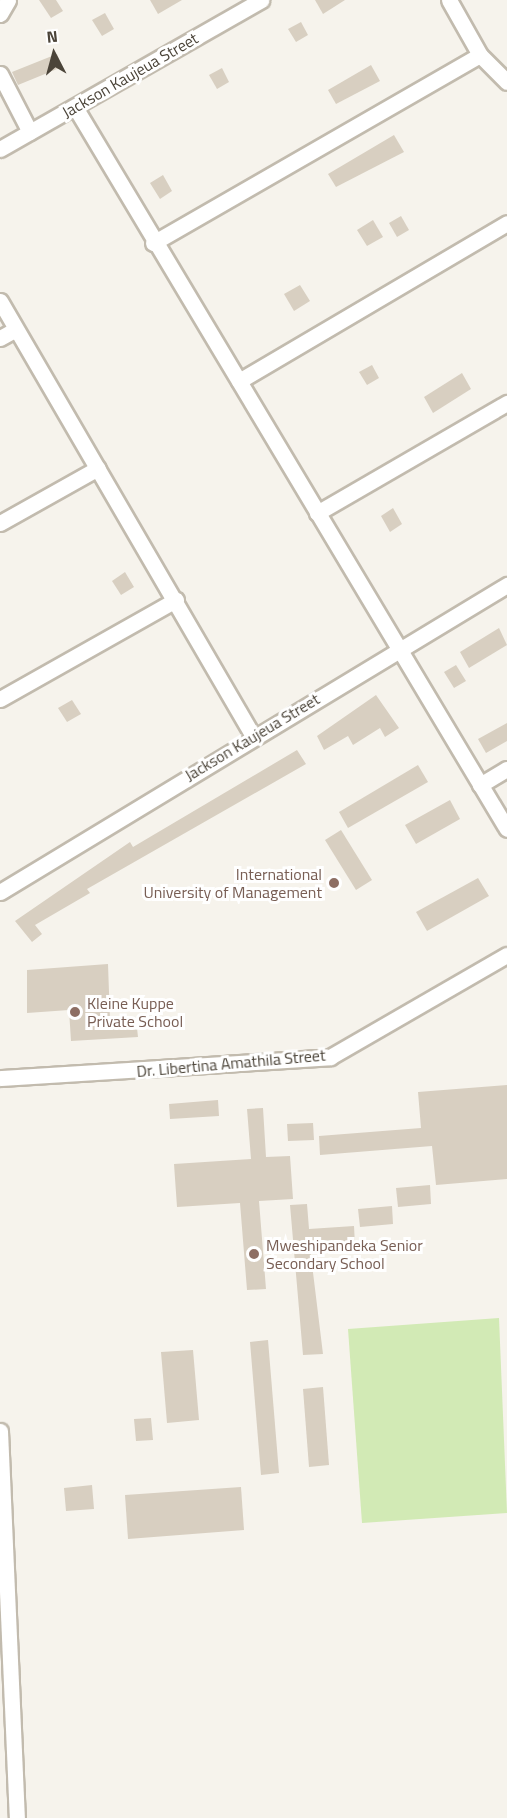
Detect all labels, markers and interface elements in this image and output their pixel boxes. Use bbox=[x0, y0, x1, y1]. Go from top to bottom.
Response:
north arrow bbox=[24, 24, 84, 84]
text: N bbox=[45, 24, 59, 49]
street label: Jackson Kaujeua Street bbox=[59, 28, 201, 122]
street label: Jackson Kaujeua Street bbox=[181, 689, 323, 785]
place label: International University of Management bbox=[143, 864, 322, 902]
marker: International University of Management bbox=[327, 876, 341, 890]
place label: Kleine Kuppe Private School bbox=[87, 993, 183, 1031]
marker: Kleine Kuppe Private School bbox=[68, 1005, 82, 1019]
street label: Dr. Libertina Amathila Street bbox=[136, 1045, 326, 1081]
place label: Mweshipandeka Senior Secondary School bbox=[266, 1235, 423, 1273]
marker: Mweshipandeka Senior Secondary School bbox=[247, 1247, 261, 1261]

